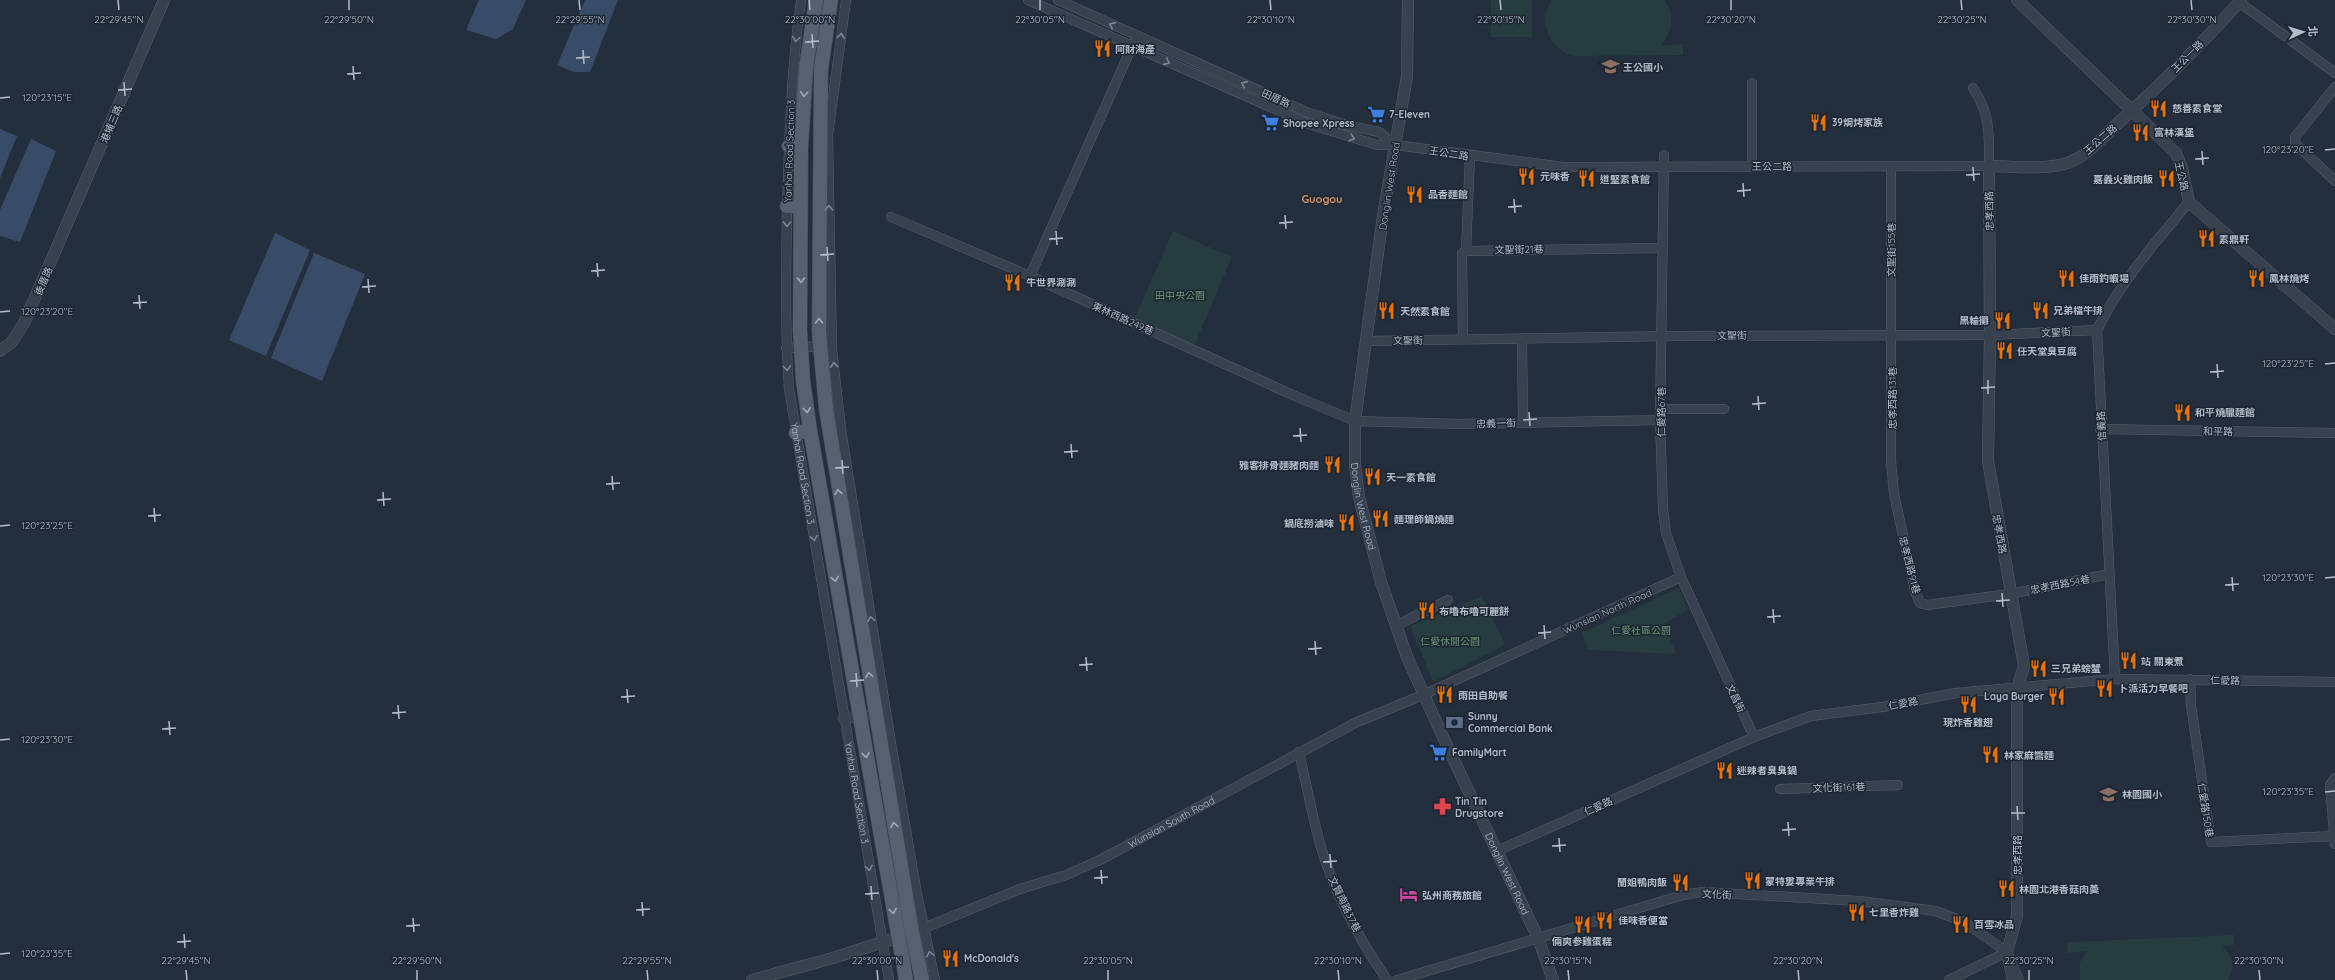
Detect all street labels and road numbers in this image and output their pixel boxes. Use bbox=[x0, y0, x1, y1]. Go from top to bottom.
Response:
street label: 王公一路 bbox=[2169, 38, 2206, 75]
street label: 田厝路 bbox=[1259, 86, 1292, 110]
street label: Yanhai Road Section 3 bbox=[781, 99, 798, 203]
street label: 港埔三路 bbox=[98, 103, 125, 145]
street label: 王公二路 bbox=[2081, 121, 2120, 157]
street label: Donglin West Road bbox=[1376, 141, 1403, 231]
street label: 王公二路 bbox=[1428, 144, 1470, 163]
street label: 王公二路 bbox=[1752, 160, 1792, 173]
street label: 王公路 bbox=[2172, 160, 2191, 192]
street label: 忠孝西路 bbox=[1983, 191, 1996, 231]
street label: 文聖街155巷 bbox=[1885, 223, 1898, 277]
street label: 文聖街21巷 bbox=[1494, 243, 1544, 256]
street label: 後厝路 bbox=[32, 265, 55, 298]
street label: 東林西路249巷 bbox=[1090, 299, 1156, 338]
street label: 文聖街 bbox=[2041, 325, 2071, 340]
street label: 文聖街 bbox=[1717, 329, 1747, 342]
street label: 文聖街 bbox=[1393, 334, 1423, 347]
street label: 忠孝西路131巷 bbox=[1886, 367, 1899, 429]
street label: 仁愛路67巷 bbox=[1655, 387, 1668, 437]
street label: 信義路 bbox=[2094, 411, 2109, 441]
street label: 忠義一街 bbox=[1476, 416, 1516, 431]
street label: Yanhai Road Section 3 bbox=[788, 421, 818, 525]
street label: 和平路 bbox=[2203, 425, 2233, 438]
street label: Donglin West Road bbox=[1348, 462, 1378, 551]
street label: 忠孝西路 bbox=[1990, 513, 2009, 555]
street label: 忠孝西路91巷 bbox=[1896, 535, 1923, 595]
street label: 忠孝西路54巷 bbox=[2029, 572, 2091, 597]
street label: Wunsian North Road bbox=[1561, 586, 1654, 637]
street label: 仁愛路 bbox=[2210, 674, 2240, 687]
street label: 文昌街 bbox=[1723, 682, 1748, 715]
street label: 仁愛路 bbox=[1887, 694, 1919, 713]
street label: Yanhai Road Section 3 bbox=[842, 741, 872, 845]
street label: 文化街161巷 bbox=[1812, 780, 1866, 795]
street label: 仁愛路150巷 bbox=[2195, 782, 2216, 838]
street label: Wunsian South Road bbox=[1126, 794, 1217, 851]
street label: 仁愛路 bbox=[1582, 794, 1615, 818]
street label: Donglin West Road bbox=[1482, 831, 1532, 917]
street label: 忠孝西路 bbox=[2011, 835, 2024, 875]
street label: 文賢南路37巷 bbox=[1325, 874, 1364, 934]
street label: 文化街 bbox=[1702, 887, 1732, 902]

